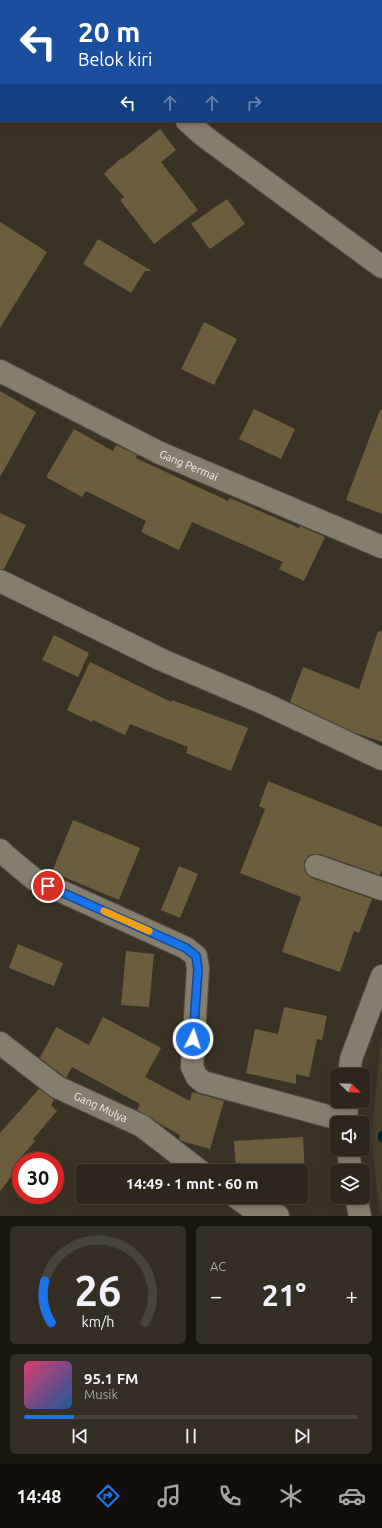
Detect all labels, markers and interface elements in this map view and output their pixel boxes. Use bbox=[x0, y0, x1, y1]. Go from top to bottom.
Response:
icon: left bbox=[12, 16, 64, 68]
text: 20 m bbox=[78, 16, 140, 47]
text: Belok kiri bbox=[78, 49, 152, 69]
icon: left bbox=[117, 92, 139, 114]
icon: ahead bbox=[159, 92, 181, 114]
icon: ahead bbox=[201, 92, 223, 114]
icon: right bbox=[243, 92, 265, 114]
street label: Gang Permai bbox=[158, 447, 220, 483]
pin bbox=[31, 869, 65, 903]
icon: arrive bbox=[37, 875, 59, 897]
position arrow bbox=[172, 1018, 214, 1060]
north arrow bbox=[330, 1068, 370, 1108]
map controls bbox=[330, 1068, 370, 1204]
street label: Gang Mulya bbox=[72, 1090, 129, 1125]
button: sound bbox=[330, 1116, 370, 1156]
speed limit sign: 30 bbox=[12, 1152, 64, 1204]
button: layers bbox=[330, 1164, 370, 1204]
text: 14:49 · 1 mnt · 60 m bbox=[126, 1175, 258, 1192]
text: AC bbox=[210, 1259, 226, 1273]
text: 26 bbox=[75, 1267, 121, 1314]
text: 21° bbox=[262, 1278, 306, 1312]
text: − bbox=[210, 1283, 222, 1308]
text: + bbox=[346, 1283, 358, 1308]
text: km/h bbox=[82, 1314, 114, 1330]
text: 95.1 FM bbox=[84, 1370, 138, 1387]
text: Musik bbox=[84, 1387, 118, 1401]
icon: previous bbox=[69, 1425, 91, 1447]
icon: pause bbox=[180, 1425, 202, 1447]
icon: next bbox=[291, 1425, 313, 1447]
icon: directions bbox=[94, 1482, 122, 1510]
icon: music bbox=[155, 1482, 183, 1510]
icon: phone bbox=[216, 1482, 244, 1510]
icon: climate bbox=[277, 1482, 305, 1510]
icon: car bbox=[338, 1482, 366, 1510]
text: 14:48 bbox=[16, 1486, 61, 1506]

